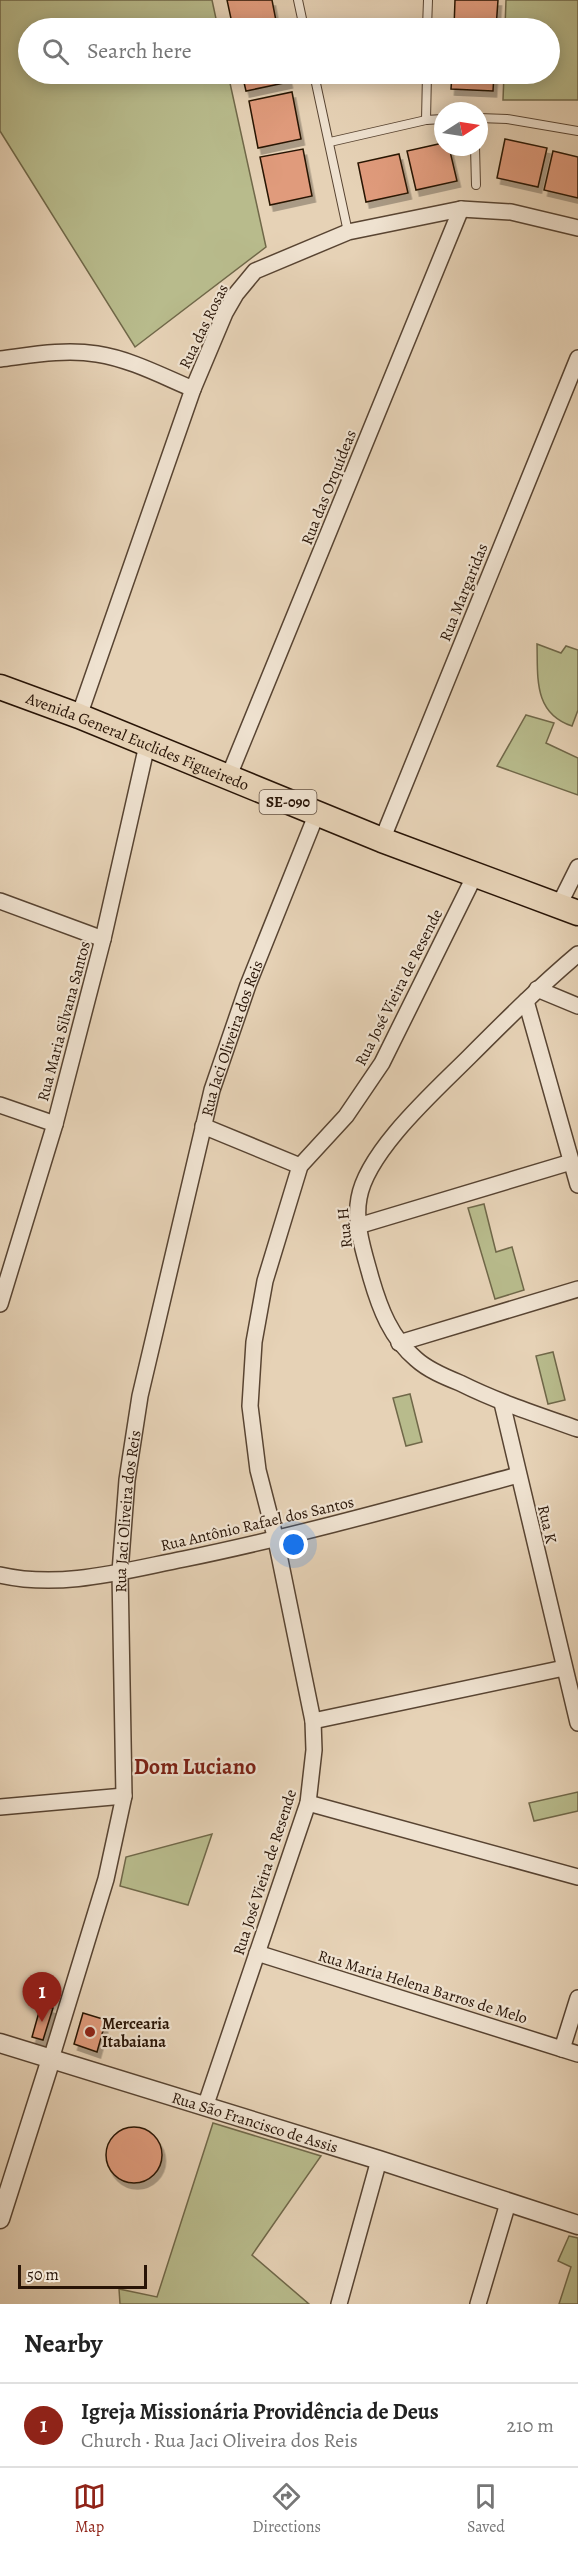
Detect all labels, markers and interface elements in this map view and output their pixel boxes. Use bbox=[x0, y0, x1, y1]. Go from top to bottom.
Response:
search box bbox=[18, 18, 560, 84]
icon: search bbox=[39, 35, 72, 68]
text: Search here bbox=[87, 36, 192, 66]
north arrow bbox=[434, 102, 488, 156]
street label: Rua das Rosas bbox=[174, 280, 234, 373]
street label: Rua das Orquídeas bbox=[296, 427, 362, 548]
street label: Rua Margaridas bbox=[434, 540, 494, 645]
street label: Avenida General Euclides Figueiredo bbox=[22, 687, 252, 796]
road number: SE-090 bbox=[260, 790, 316, 814]
street label: Rua José Vieira de Resende bbox=[350, 905, 448, 1070]
street label: Rua Maria Silvana Santos bbox=[32, 939, 96, 1104]
street label: Rua Jaci Oliveira dos Reis bbox=[196, 957, 269, 1119]
street label: Rua H bbox=[332, 1207, 358, 1249]
street label: Rua Jaci Oliveira dos Reis bbox=[110, 1429, 147, 1593]
street label: Rua Antônio Rafael dos Santos bbox=[158, 1491, 356, 1557]
street label: Rua K bbox=[532, 1503, 562, 1546]
your location bbox=[279, 1530, 308, 1559]
district label: Dom Luciano bbox=[134, 1752, 256, 1782]
street label: Rua José Vieira de Resende bbox=[228, 1786, 302, 1958]
street label: Rua Maria Helena Barros de Melo bbox=[315, 1945, 530, 2029]
pin: 1 bbox=[22, 1972, 62, 2022]
place label: Mercearia Itabaiana bbox=[102, 2013, 170, 2053]
marker: Mercearia Itabaiana bbox=[83, 2025, 97, 2039]
street label: Rua São Francisco de Assis bbox=[169, 2087, 341, 2159]
scale bar bbox=[18, 2262, 147, 2290]
text: 50 m bbox=[27, 2264, 59, 2286]
text: Nearby bbox=[24, 2326, 103, 2361]
text: Igreja Missionária Providência de Deus bbox=[81, 2397, 439, 2427]
text: 1 bbox=[40, 2412, 47, 2439]
text: 210 m bbox=[506, 2412, 554, 2439]
text: Church · Rua Jaci Oliveira dos Reis bbox=[81, 2427, 358, 2454]
tab: Map bbox=[73, 2480, 106, 2538]
tab: Directions bbox=[252, 2480, 321, 2538]
tab: Saved bbox=[467, 2480, 505, 2538]

